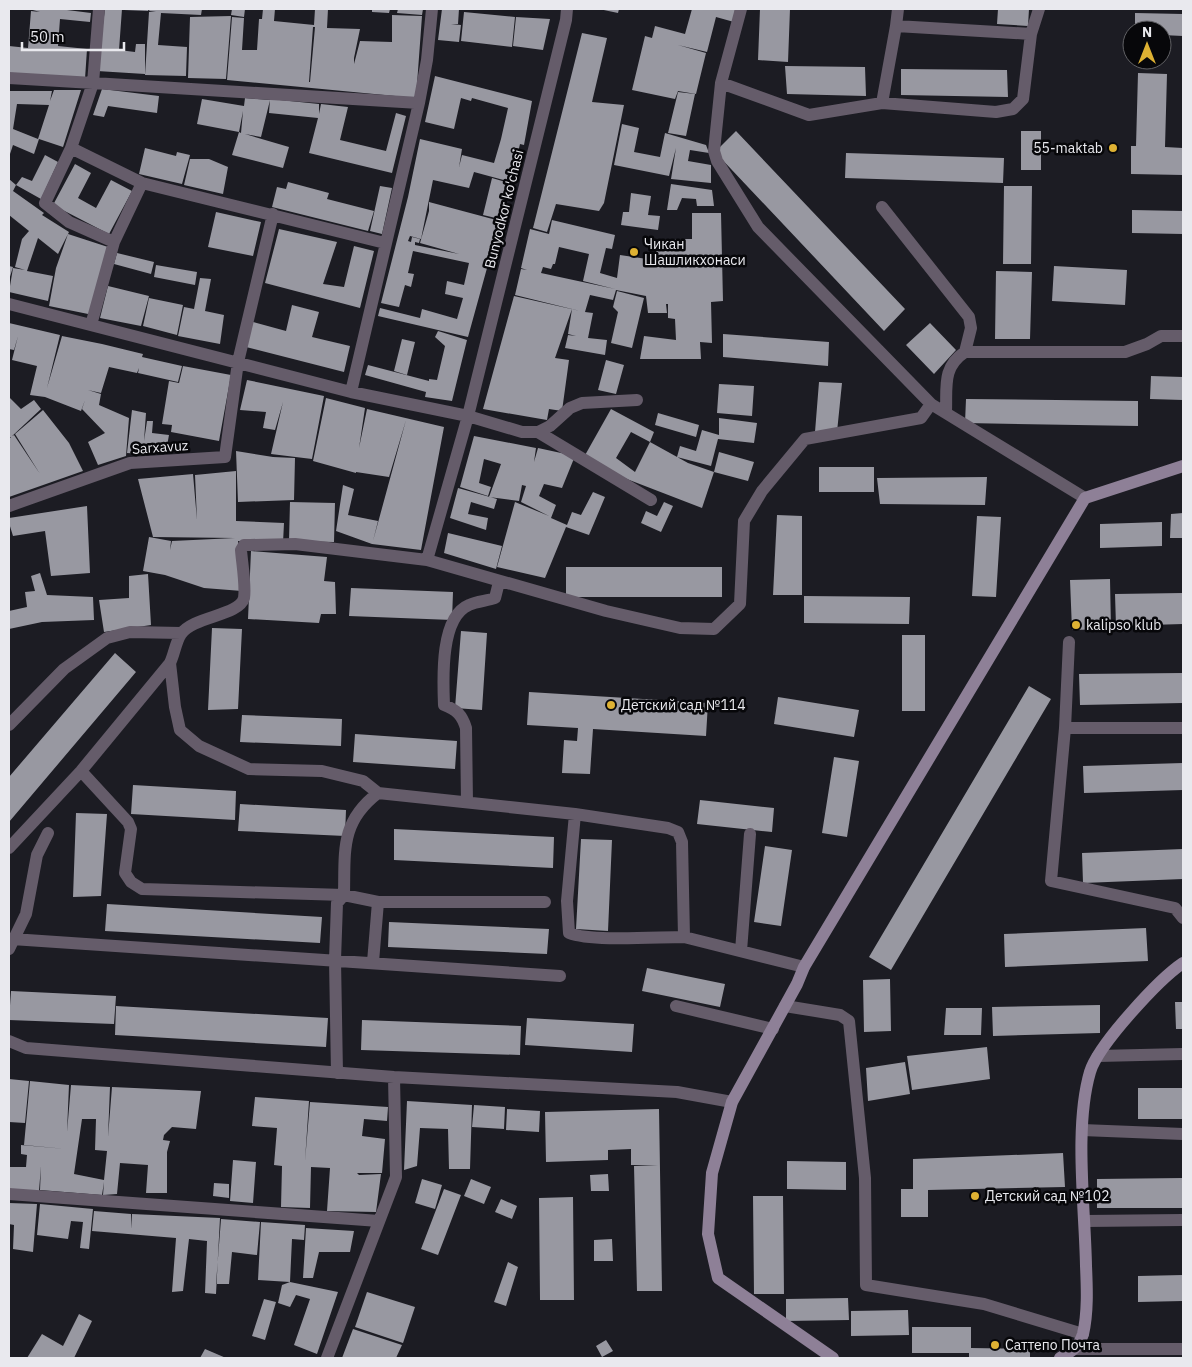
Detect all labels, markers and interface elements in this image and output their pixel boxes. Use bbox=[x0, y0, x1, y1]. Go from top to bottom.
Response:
scale bar bbox=[22, 20, 125, 52]
north arrow bbox=[1122, 20, 1172, 70]
text: N bbox=[1142, 23, 1152, 41]
text: 50 m bbox=[30, 27, 65, 46]
place label: 55-maktab bbox=[1033, 139, 1103, 157]
marker: 55-maktab bbox=[1107, 142, 1119, 154]
street label: Bunyodkor ko'chasi bbox=[481, 148, 527, 270]
place label: Чикан Шашликхонаси bbox=[644, 235, 746, 269]
marker: Чикан Шашликхонаси bbox=[628, 246, 640, 258]
street label: Sarxavuz bbox=[131, 436, 189, 458]
place label: kalipso klub bbox=[1086, 616, 1161, 634]
marker: kalipso klub bbox=[1070, 619, 1082, 631]
place label: Детский сад №114 bbox=[621, 696, 746, 714]
marker: Детский сад №114 bbox=[605, 699, 617, 711]
place label: Детский сад №102 bbox=[985, 1187, 1110, 1205]
marker: Детский сад №102 bbox=[969, 1190, 981, 1202]
place label: Саттепо Почта bbox=[1005, 1336, 1100, 1354]
marker: Саттепо Почта bbox=[989, 1339, 1001, 1351]

